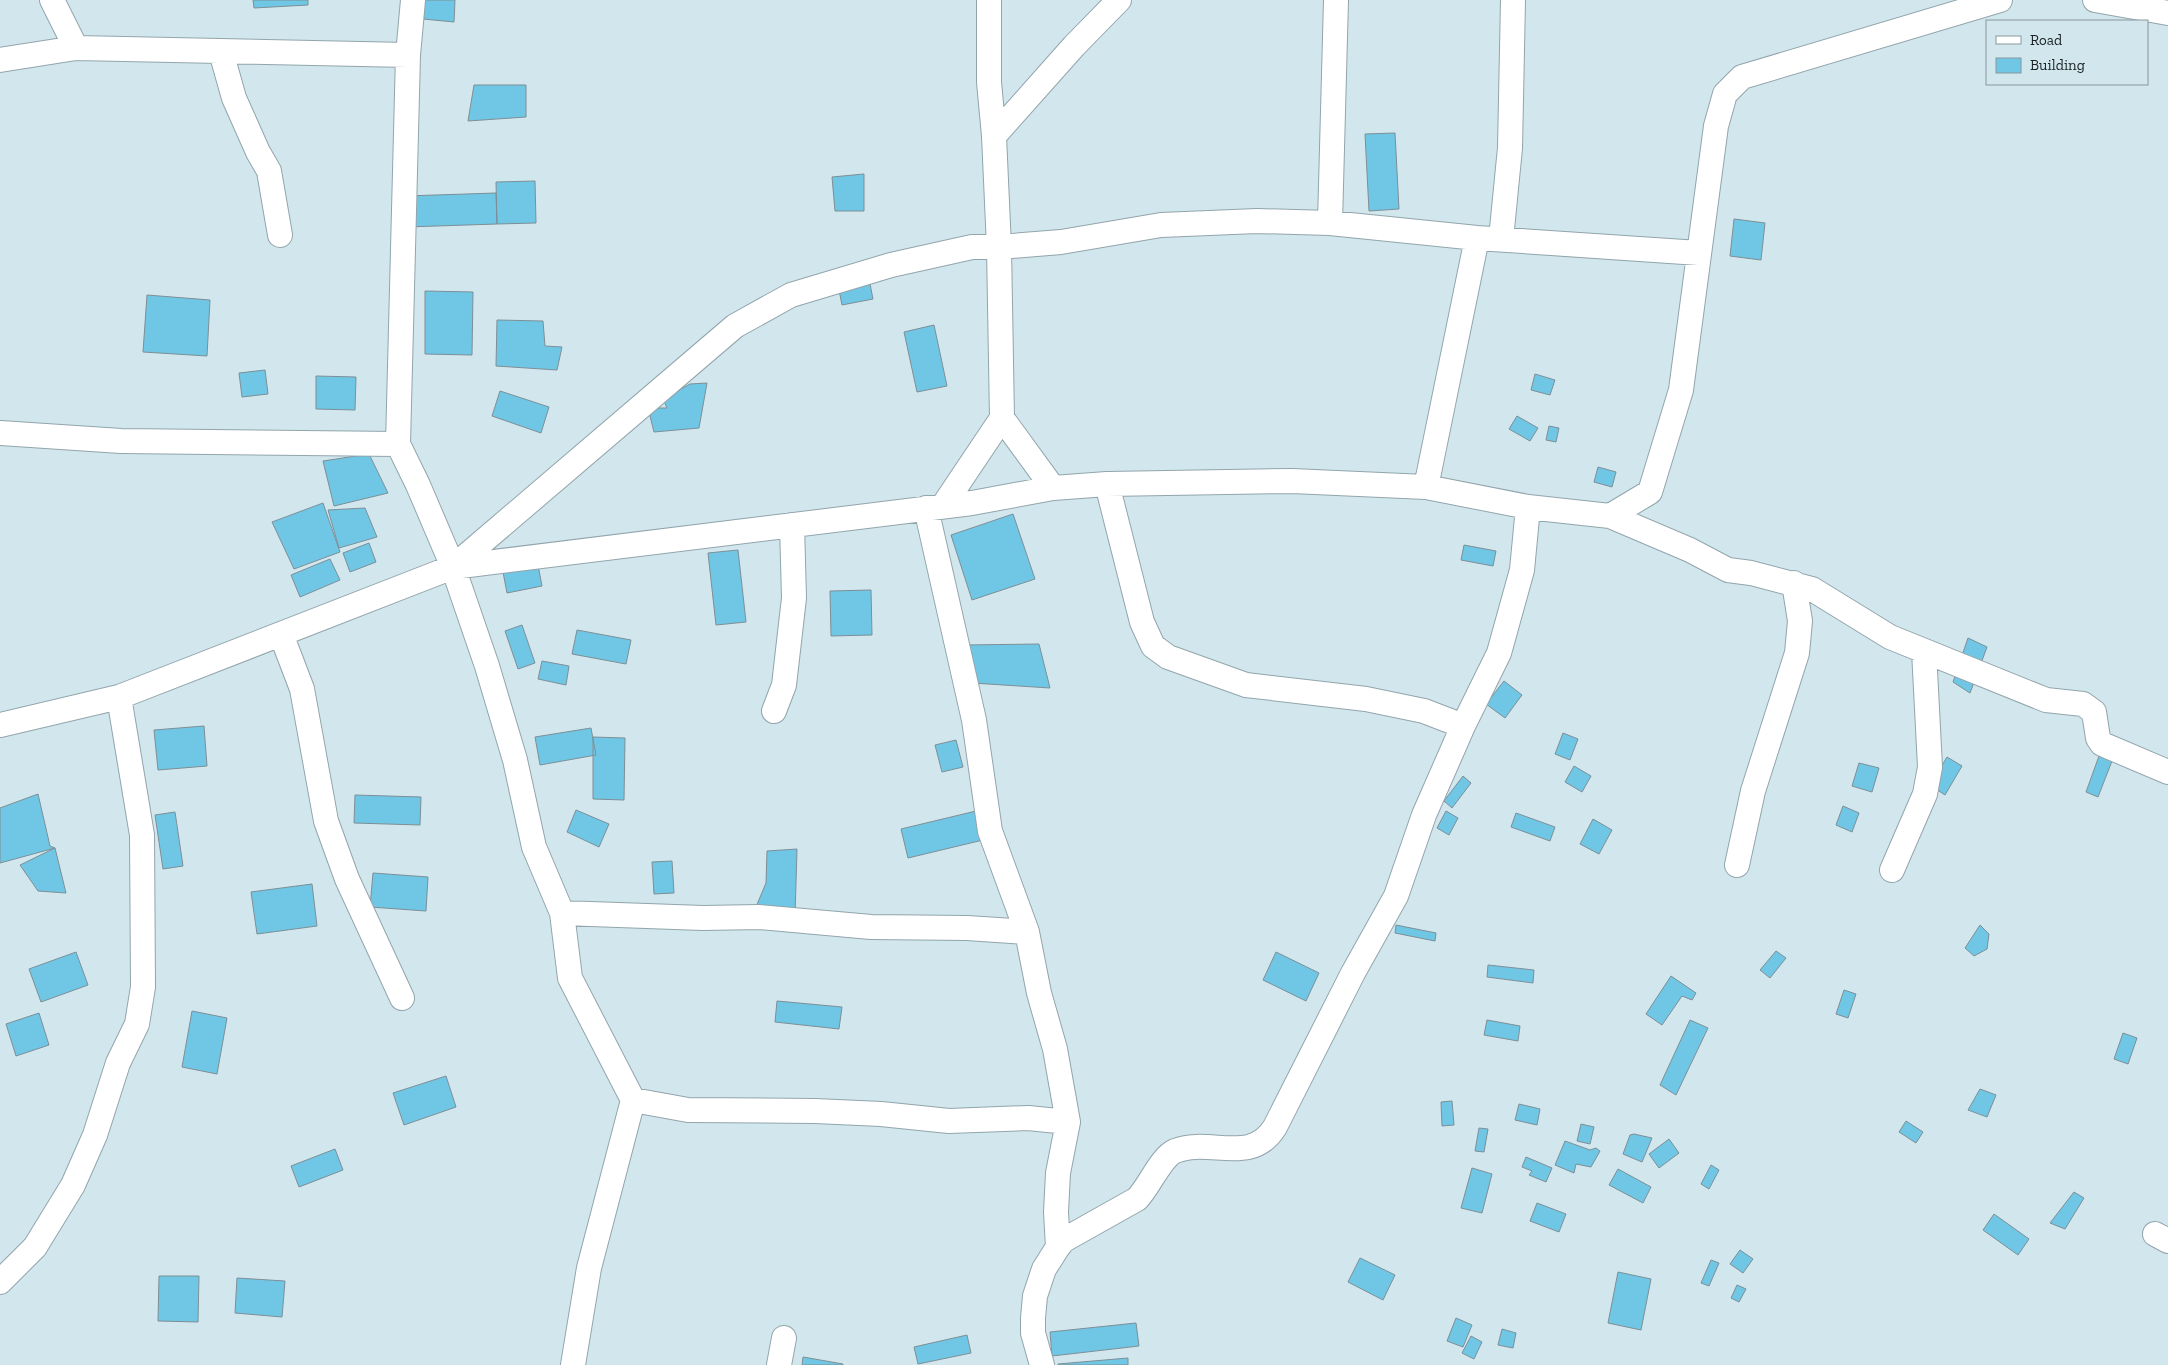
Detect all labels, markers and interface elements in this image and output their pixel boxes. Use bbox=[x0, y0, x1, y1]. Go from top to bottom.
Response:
legend bbox=[1986, 20, 2148, 85]
text: Road bbox=[2030, 31, 2063, 49]
text: Building bbox=[2030, 56, 2085, 74]

